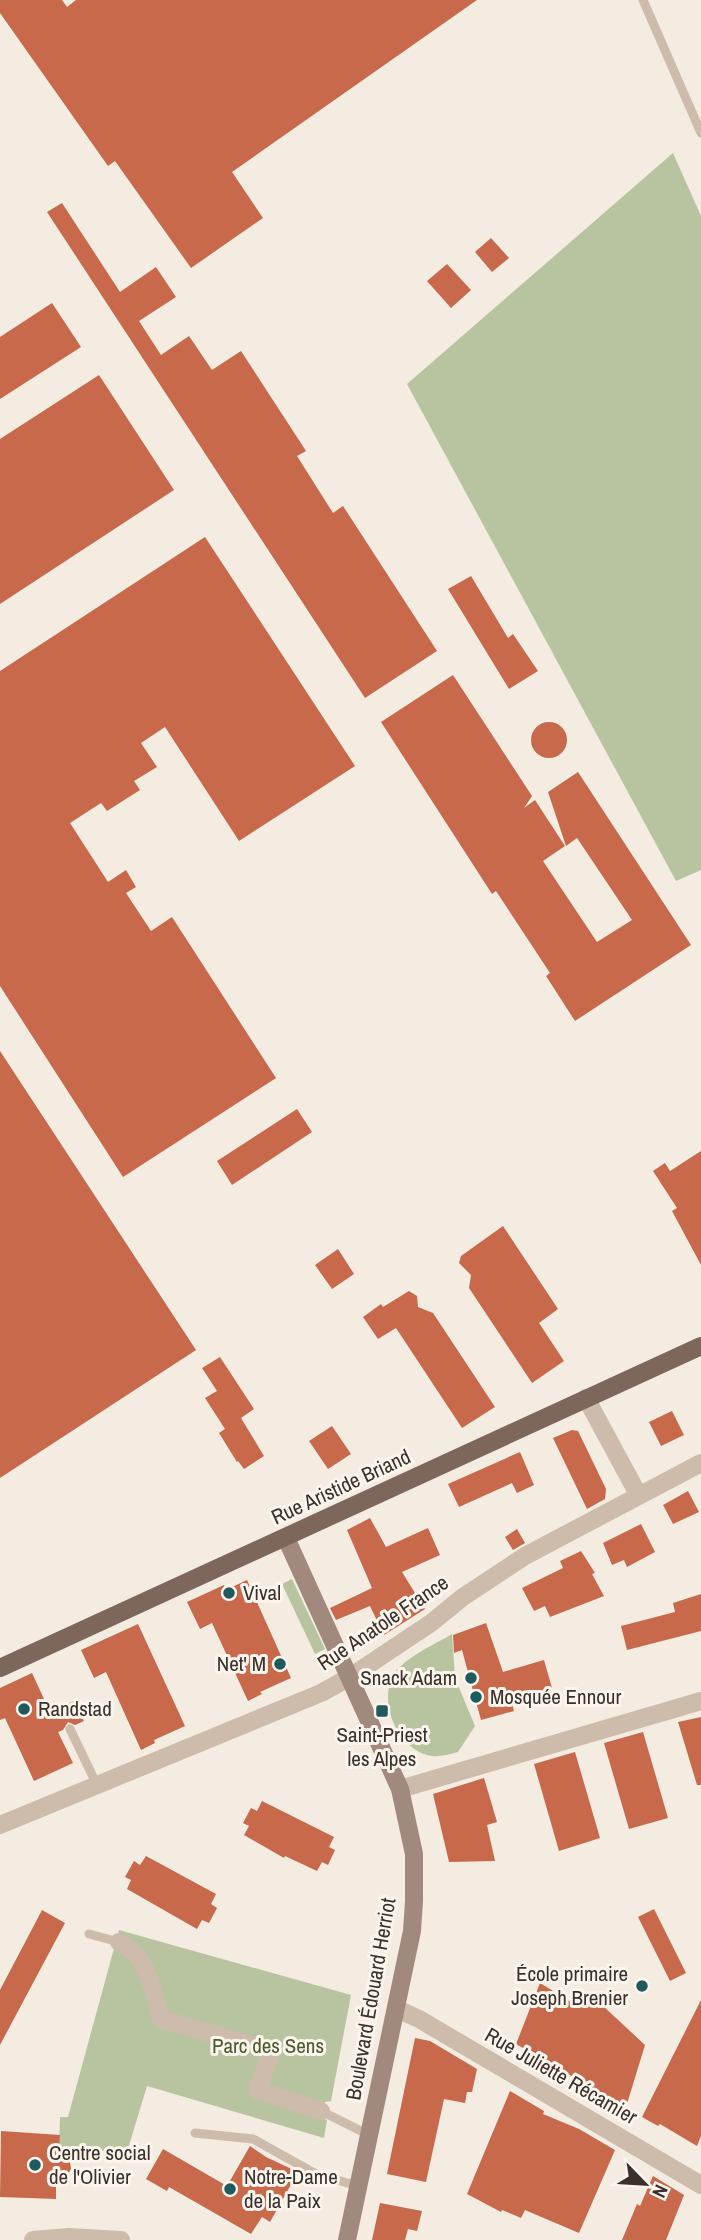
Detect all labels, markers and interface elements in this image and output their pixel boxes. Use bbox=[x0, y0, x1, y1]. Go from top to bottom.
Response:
street label: Rue Aristide Briand bbox=[267, 1442, 415, 1531]
street label: Rue Anatole France bbox=[312, 1568, 454, 1677]
place label: Vival bbox=[243, 1578, 281, 1607]
marker: Vival bbox=[221, 1585, 237, 1601]
place label: Net' M bbox=[217, 1649, 266, 1678]
marker: Net' M bbox=[272, 1656, 288, 1672]
place label: Snack Adam bbox=[360, 1663, 457, 1692]
marker: Snack Adam bbox=[463, 1670, 479, 1686]
place label: Mosquée Ennour bbox=[490, 1682, 621, 1711]
marker: Mosquée Ennour bbox=[468, 1689, 484, 1705]
place label: Randstad bbox=[38, 1694, 112, 1723]
marker: Randstad bbox=[16, 1701, 32, 1717]
marker: Saint-Priest les Alpes bbox=[374, 1703, 390, 1719]
place label: Saint-Priest les Alpes bbox=[337, 1720, 428, 1773]
street label: Boulevard Édouard Herriot bbox=[338, 1895, 403, 2102]
place label: École primaire Joseph Brenier bbox=[511, 1959, 628, 2012]
marker: École primaire Joseph Brenier bbox=[634, 1978, 650, 1994]
street label: Rue Juliette Récamier bbox=[480, 2020, 643, 2131]
park label: Parc des Sens bbox=[212, 2031, 324, 2060]
place label: Centre social de l'Olivier bbox=[49, 2138, 150, 2191]
north arrow bbox=[610, 2149, 680, 2219]
marker: Centre social de l'Olivier bbox=[27, 2157, 43, 2173]
place label: Notre-Dame de la Paix bbox=[244, 2162, 338, 2215]
marker: Notre-Dame de la Paix bbox=[222, 2181, 238, 2197]
text: N bbox=[646, 2181, 675, 2202]

